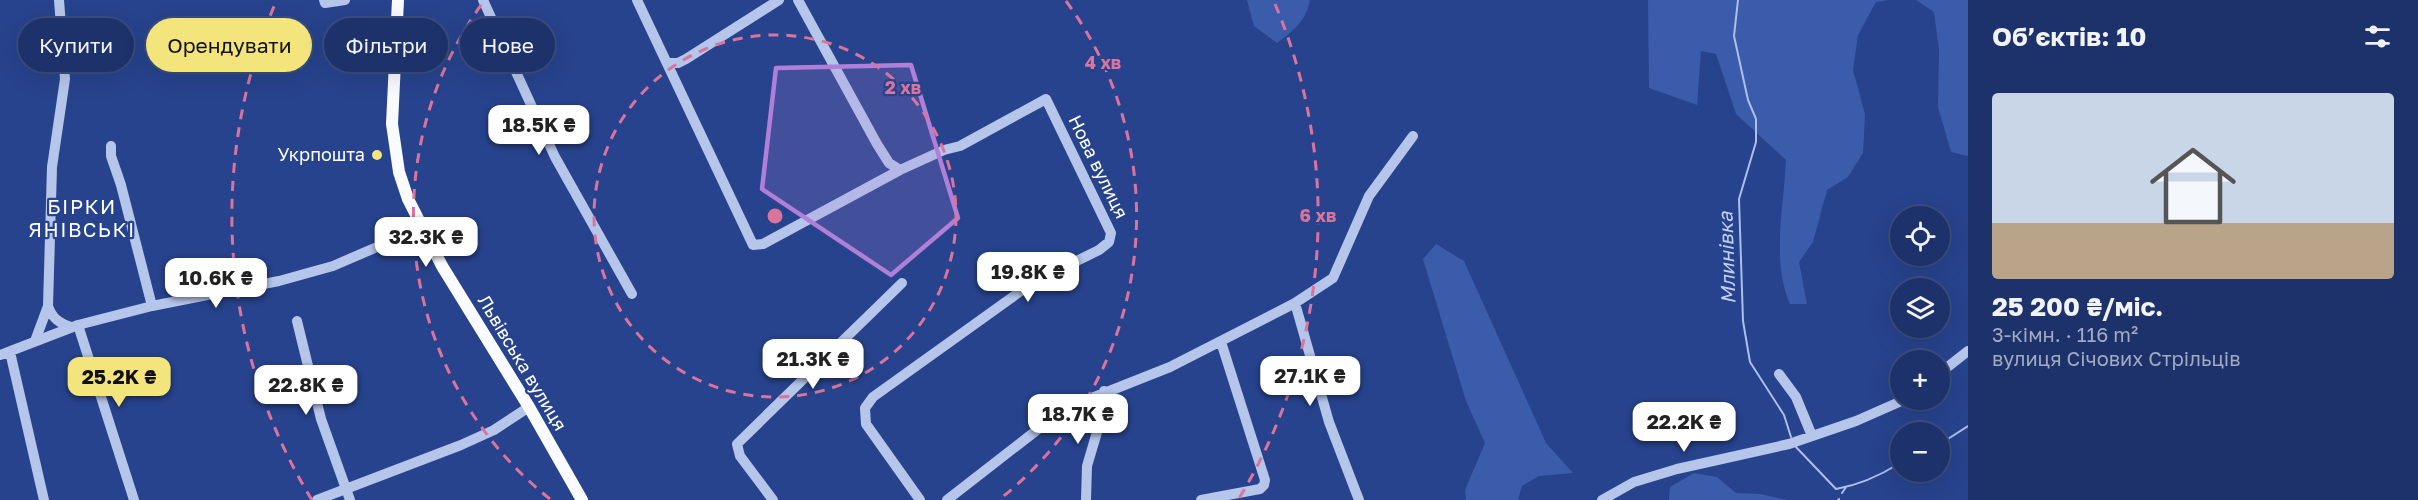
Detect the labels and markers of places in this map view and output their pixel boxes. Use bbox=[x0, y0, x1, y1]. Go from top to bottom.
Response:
pin: 18.5K ₴ bbox=[484, 105, 594, 156]
place label: Укрпошта bbox=[277, 143, 365, 165]
marker: Укрпошта bbox=[370, 148, 384, 162]
centre of rings bbox=[765, 206, 785, 226]
pin: 32.3K ₴ bbox=[371, 217, 481, 268]
pin: 19.8K ₴ bbox=[973, 252, 1083, 303]
pin: 10.6K ₴ bbox=[161, 258, 271, 309]
pin: 21.3K ₴ bbox=[758, 339, 868, 390]
pin: 27.1K ₴ bbox=[1255, 356, 1365, 407]
pin: 25.2K ₴ bbox=[64, 357, 174, 408]
pin: 22.8K ₴ bbox=[251, 365, 361, 416]
pin: 18.7K ₴ bbox=[1023, 394, 1133, 445]
pin: 22.2K ₴ bbox=[1629, 402, 1739, 453]

